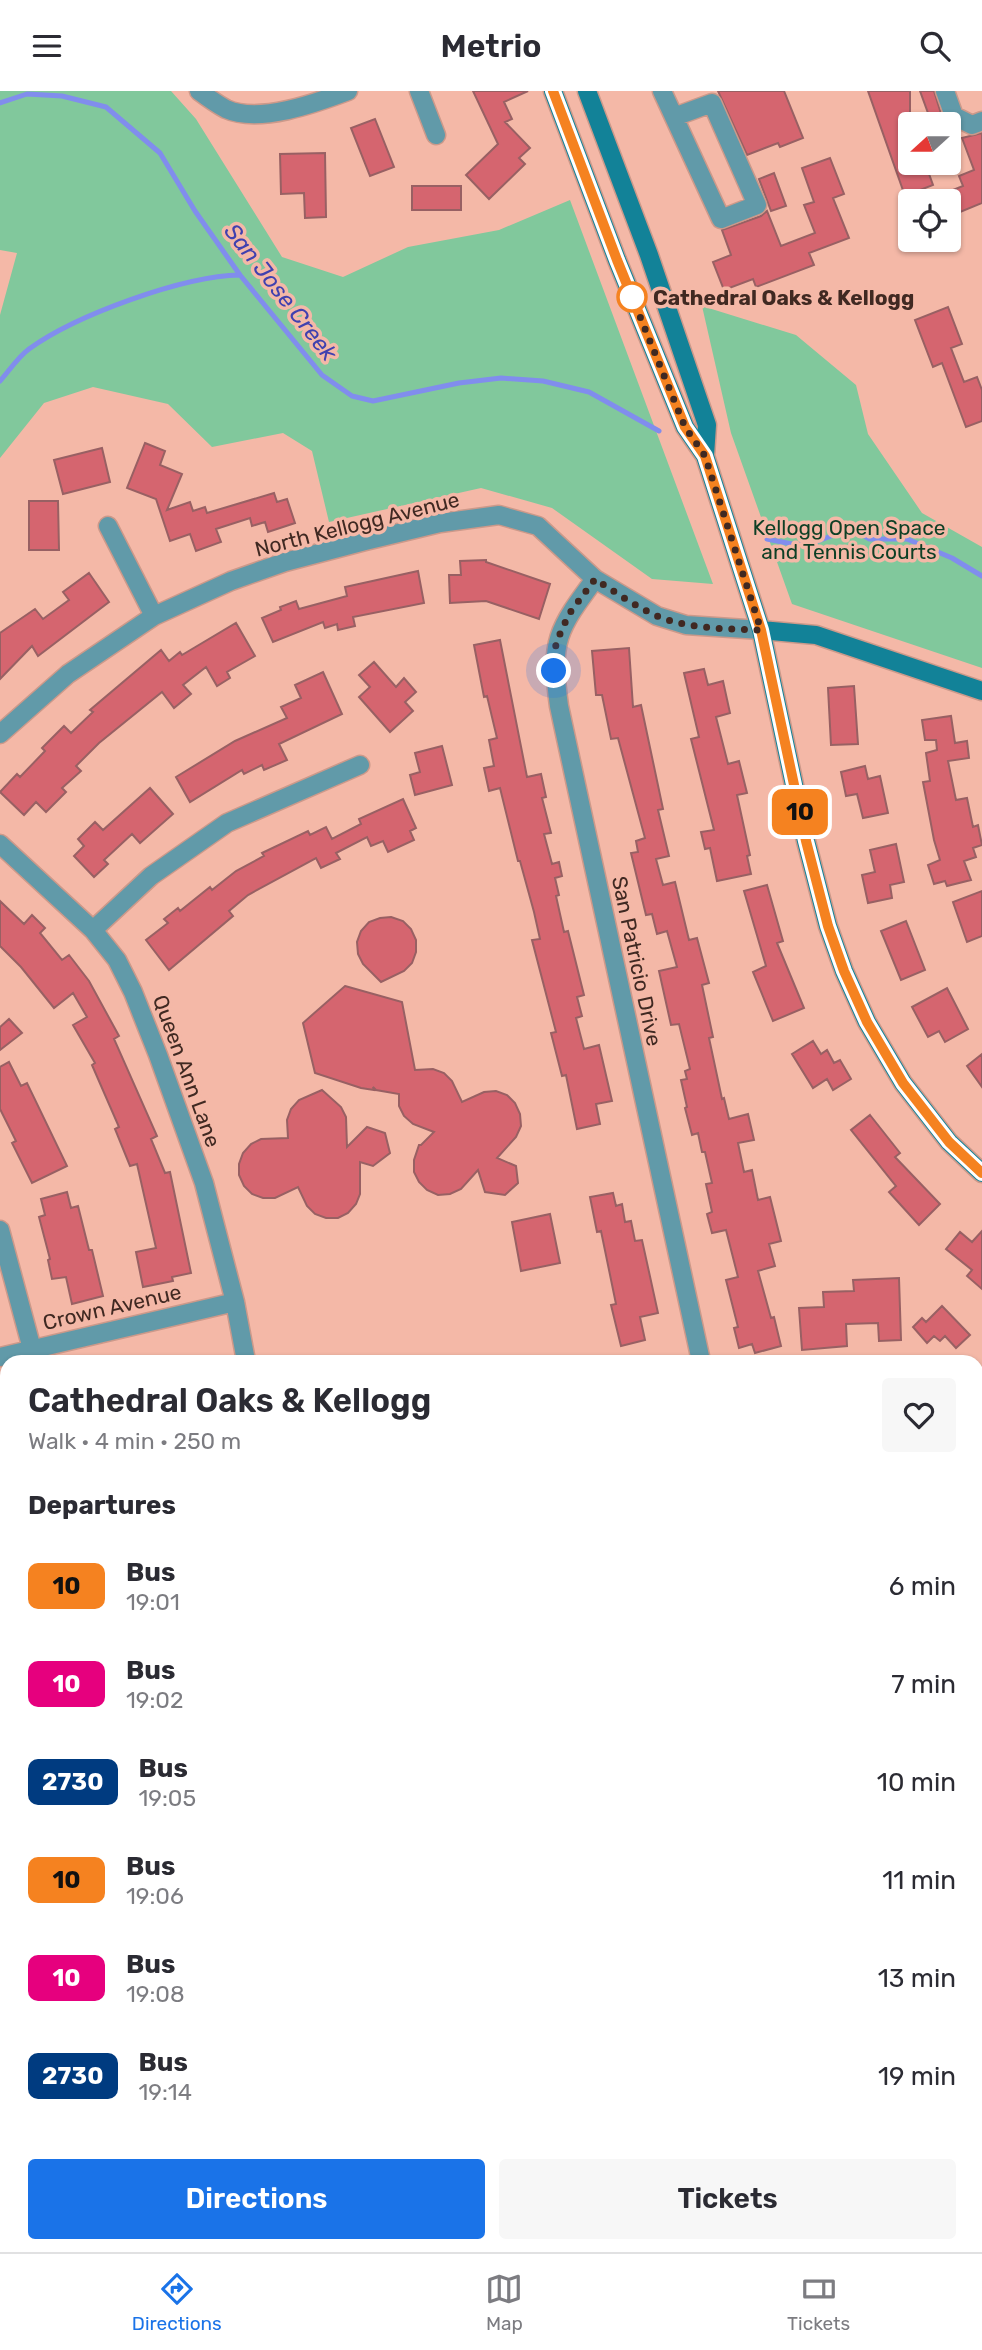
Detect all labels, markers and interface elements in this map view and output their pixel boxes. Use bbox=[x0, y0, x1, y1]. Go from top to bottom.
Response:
icon: menu bbox=[28, 27, 66, 65]
text: Metrio bbox=[440, 27, 542, 65]
icon: search bbox=[916, 27, 954, 65]
north arrow bbox=[898, 112, 961, 175]
map controls bbox=[898, 112, 961, 252]
button: locate bbox=[898, 189, 961, 252]
water label: San Jose Creek bbox=[219, 218, 344, 367]
marker: Cathedral Oaks & Kellogg bbox=[617, 282, 647, 312]
place label: Cathedral Oaks & Kellogg bbox=[653, 285, 914, 310]
street label: North Kellogg Avenue bbox=[252, 486, 462, 562]
park label: Kellogg Open Space and Tennis Courts bbox=[752, 515, 946, 564]
your location bbox=[536, 653, 571, 688]
line badge: 10 bbox=[768, 789, 832, 835]
text: 10 bbox=[786, 798, 814, 826]
street label: San Patricio Drive bbox=[607, 874, 667, 1048]
street label: Queen Ann Lane bbox=[148, 991, 226, 1151]
street label: Crown Avenue bbox=[40, 1279, 184, 1335]
button: heart bbox=[882, 1378, 956, 1452]
text: Cathedral Oaks & Kellogg bbox=[28, 1381, 431, 1420]
text: Walk · 4 min · 250 m bbox=[28, 1427, 241, 1455]
text: Departures bbox=[28, 1490, 176, 1521]
text: Bus bbox=[126, 1557, 175, 1588]
text: 6 min bbox=[889, 1571, 956, 1602]
text: 10 bbox=[52, 1572, 81, 1600]
text: 19:01 bbox=[126, 1588, 180, 1616]
text: Bus bbox=[126, 1655, 175, 1686]
text: 7 min bbox=[891, 1669, 956, 1700]
text: 10 bbox=[52, 1670, 81, 1698]
text: 19:02 bbox=[126, 1686, 183, 1714]
text: Bus bbox=[139, 1753, 188, 1784]
text: 10 min bbox=[877, 1767, 956, 1798]
text: 2730 bbox=[42, 1768, 104, 1796]
text: 19:05 bbox=[139, 1784, 196, 1812]
text: Bus bbox=[126, 1851, 175, 1882]
text: 11 min bbox=[882, 1865, 956, 1896]
text: 10 bbox=[52, 1866, 81, 1894]
text: 19:06 bbox=[126, 1882, 184, 1910]
text: Bus bbox=[126, 1949, 175, 1980]
text: 13 min bbox=[878, 1963, 956, 1994]
text: 10 bbox=[52, 1964, 81, 1992]
text: 19:08 bbox=[126, 1980, 185, 2008]
text: Bus bbox=[139, 2047, 188, 2078]
text: 19 min bbox=[878, 2061, 956, 2092]
text: 2730 bbox=[42, 2062, 104, 2090]
text: 19:14 bbox=[139, 2078, 192, 2106]
button: Directions bbox=[28, 2159, 485, 2239]
button: Tickets bbox=[499, 2159, 956, 2239]
tab: Directions bbox=[132, 2270, 222, 2335]
tab: Map bbox=[485, 2270, 523, 2335]
tab: Tickets bbox=[787, 2270, 850, 2335]

